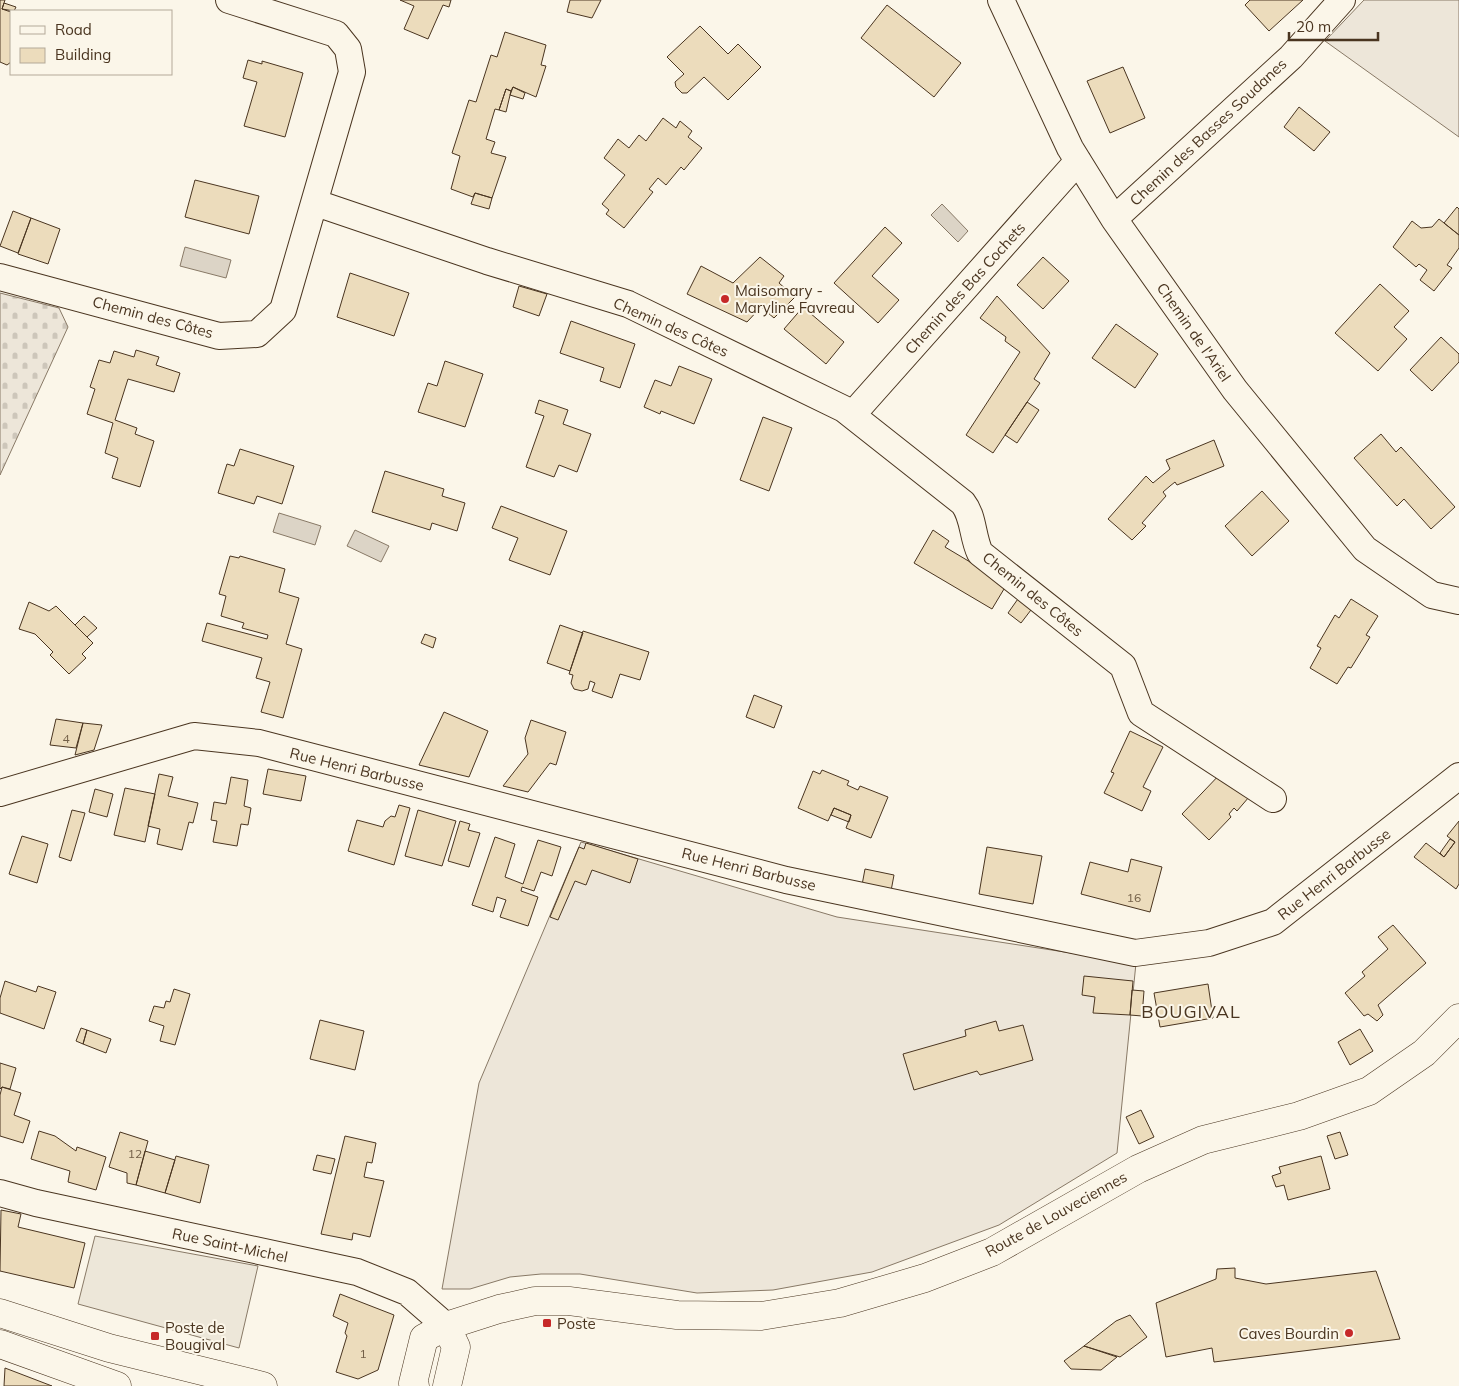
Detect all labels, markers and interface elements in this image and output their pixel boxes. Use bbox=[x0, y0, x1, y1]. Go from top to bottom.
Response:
legend bbox=[10, 10, 172, 75]
scale bar bbox=[1289, 10, 1378, 42]
text: 20 m bbox=[1296, 17, 1331, 36]
text: Road bbox=[55, 20, 92, 39]
text: Building bbox=[55, 45, 111, 64]
street label: Chemin des Basses Soudanes bbox=[1126, 54, 1290, 210]
street label: Chemin des Bas Cochets bbox=[901, 218, 1029, 358]
street label: Chemin de l'Ariel bbox=[1153, 279, 1235, 385]
place label: Maisomary - Maryline Favreau bbox=[735, 281, 855, 317]
street label: Chemin des Côtes bbox=[91, 292, 215, 342]
street label: Chemin des Côtes bbox=[610, 293, 732, 361]
marker: Maisomary - Maryline Favreau bbox=[719, 293, 731, 305]
street label: Chemin des Côtes bbox=[979, 548, 1087, 640]
house number: 4 bbox=[62, 731, 70, 746]
street label: Rue Henri Barbusse bbox=[288, 743, 426, 795]
street label: Rue Henri Barbusse bbox=[1274, 824, 1394, 924]
street label: Rue Henri Barbusse bbox=[680, 843, 818, 895]
house number: 16 bbox=[1127, 890, 1141, 905]
district label: BOUGIVAL bbox=[1141, 1000, 1241, 1023]
house number: 12 bbox=[128, 1146, 142, 1161]
street label: Route de Louveciennes bbox=[982, 1167, 1130, 1261]
street label: Rue Saint-Michel bbox=[170, 1223, 290, 1267]
place label: Poste bbox=[557, 1314, 596, 1333]
marker: Poste bbox=[541, 1317, 553, 1329]
place label: Poste de Bougival bbox=[165, 1318, 225, 1354]
place label: Caves Bourdin bbox=[1239, 1324, 1339, 1343]
marker: Caves Bourdin bbox=[1343, 1327, 1355, 1339]
marker: Poste de Bougival bbox=[149, 1330, 161, 1342]
house number: 1 bbox=[359, 1346, 367, 1361]

